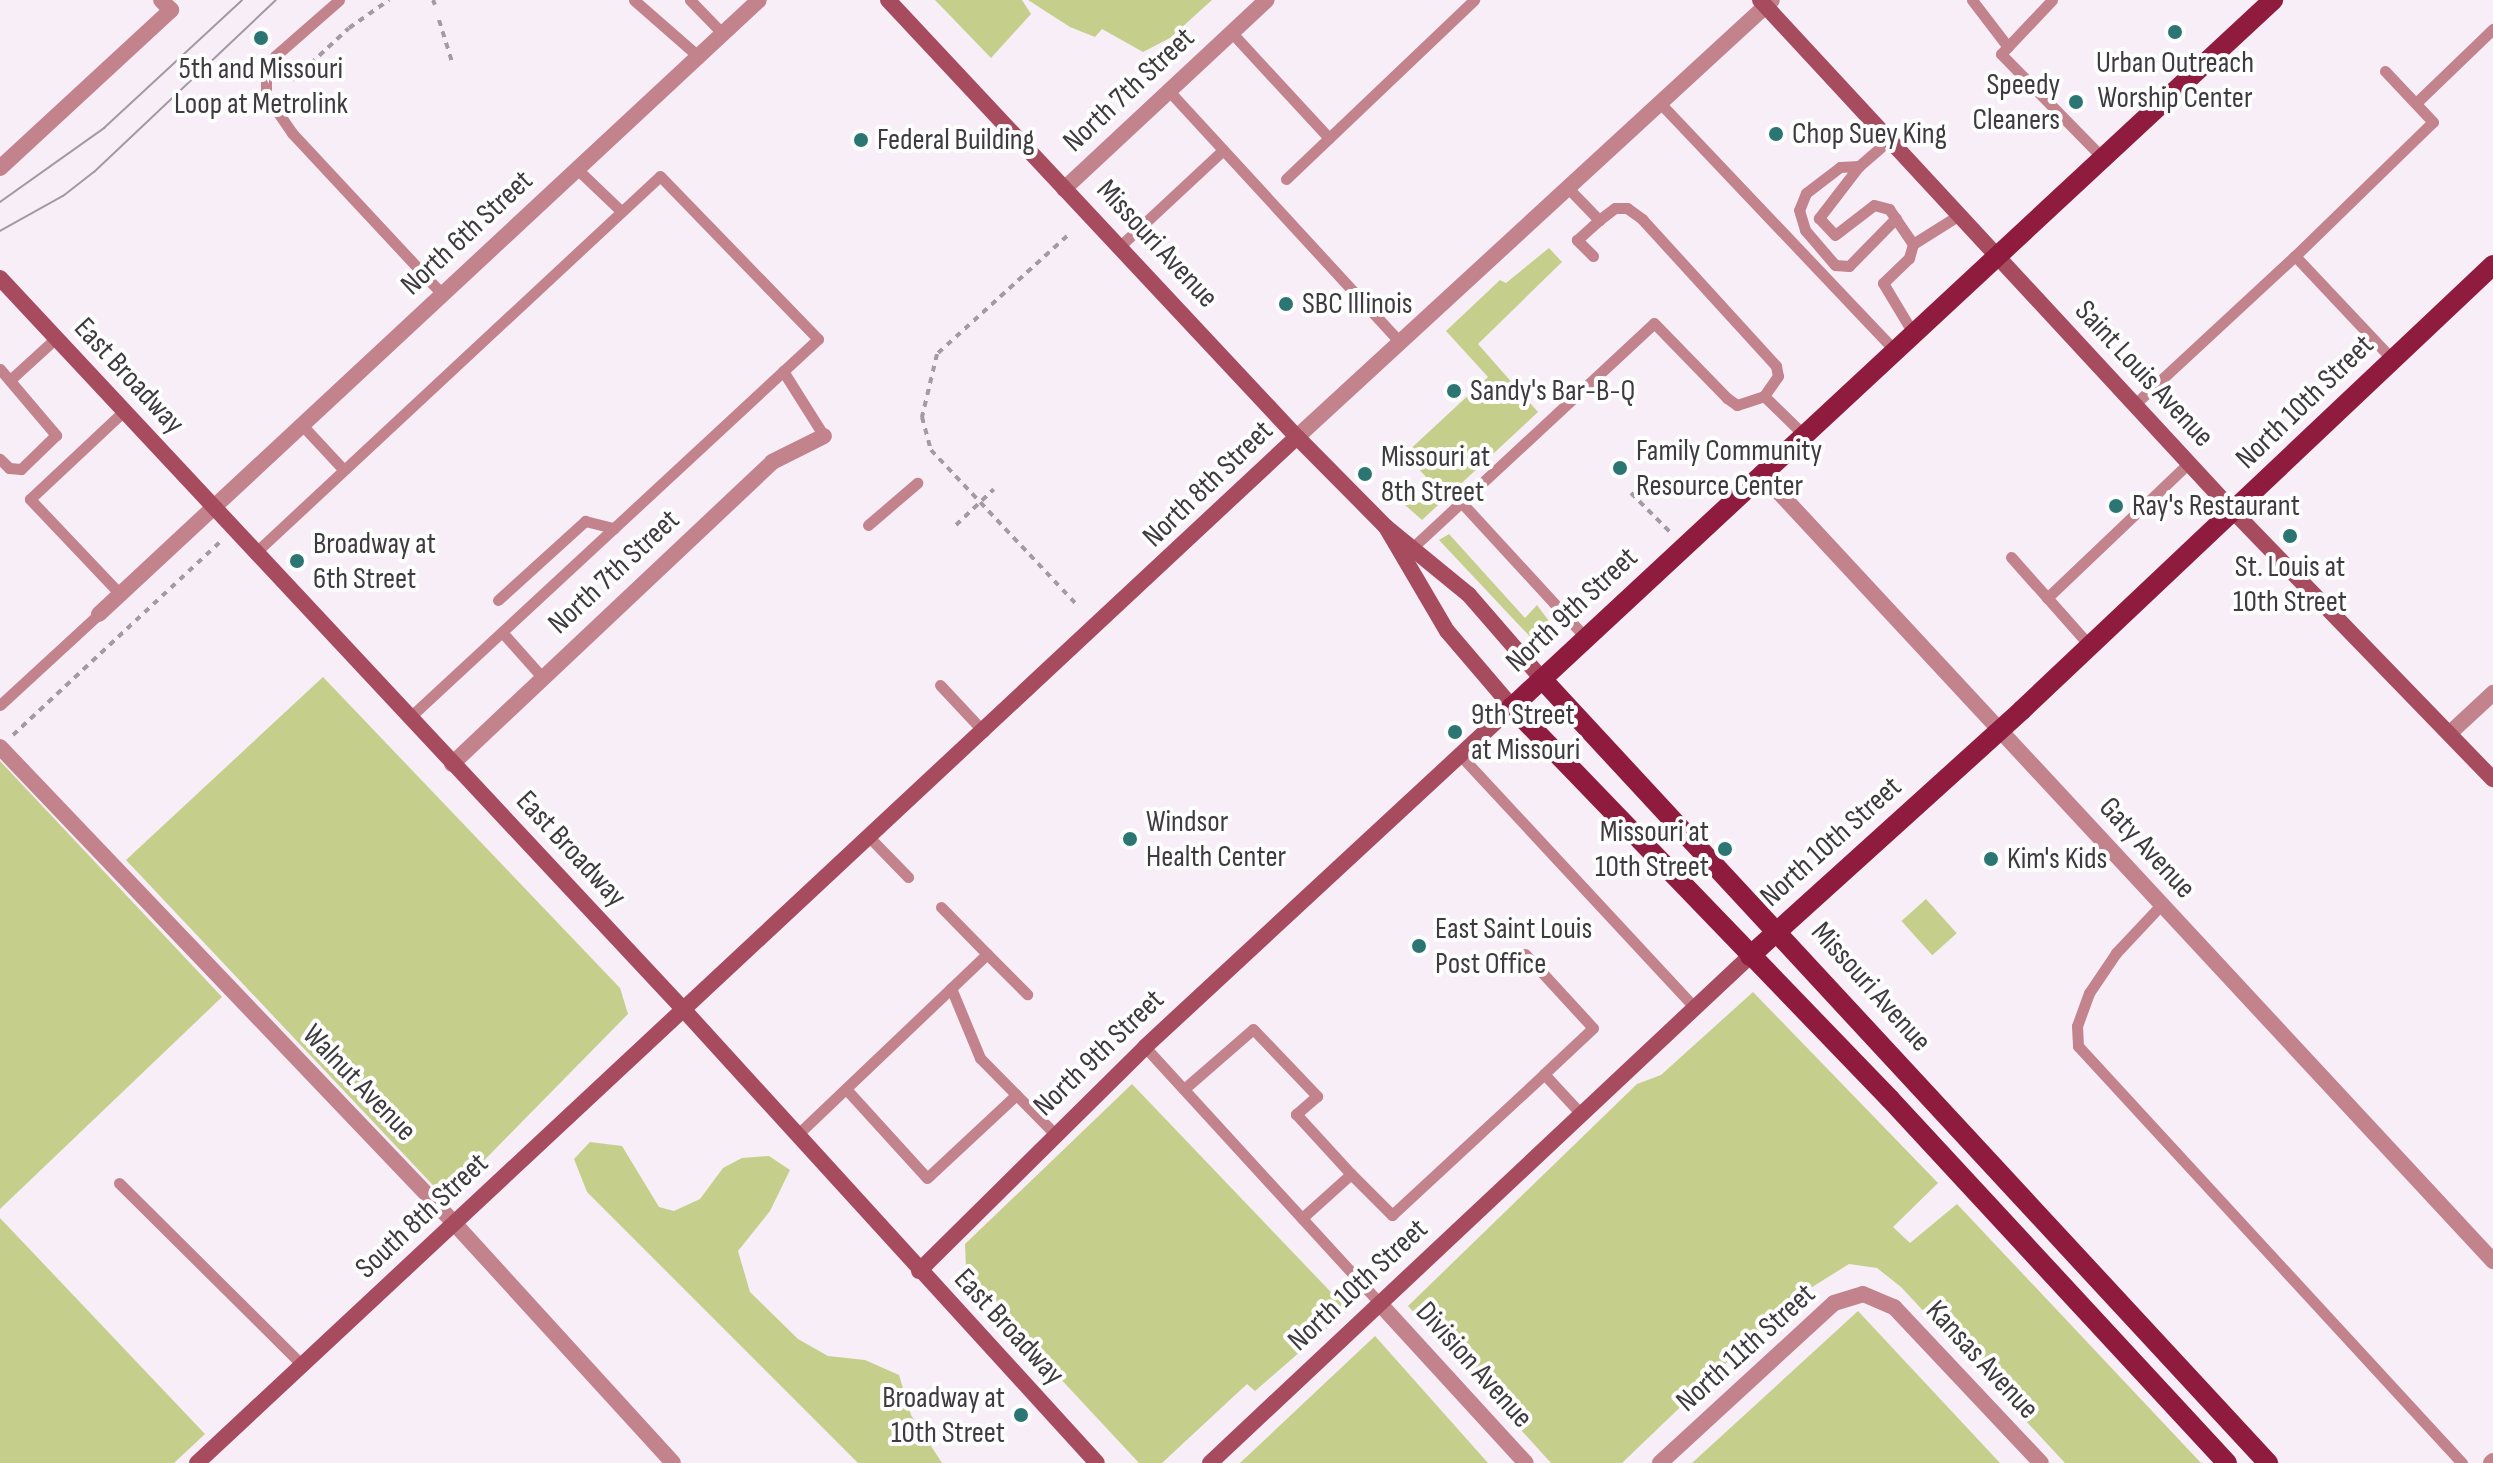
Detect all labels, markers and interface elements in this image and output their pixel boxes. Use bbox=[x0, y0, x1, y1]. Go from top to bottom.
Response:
street label: North 7th Street bbox=[1056, 20, 1202, 160]
marker: Urban Outreach Worship Center bbox=[2166, 23, 2184, 41]
marker: 5th and Missouri Loop at Metrolink bbox=[252, 29, 270, 47]
place label: Urban Outreach Worship Center bbox=[2096, 45, 2254, 116]
place label: 5th and Missouri Loop at Metrolink bbox=[174, 51, 348, 122]
place label: Speedy Cleaners bbox=[1972, 67, 2060, 138]
marker: Speedy Cleaners bbox=[2067, 93, 2085, 111]
place label: Chop Suey King bbox=[1792, 116, 1947, 152]
place label: Federal Building bbox=[877, 122, 1035, 158]
marker: Chop Suey King bbox=[1767, 125, 1785, 143]
marker: Federal Building bbox=[852, 131, 870, 149]
street label: North 6th Street bbox=[394, 163, 540, 303]
street label: Missouri Avenue bbox=[1089, 173, 1225, 315]
place label: SBC Illinois bbox=[1302, 286, 1413, 322]
street label: Saint Louis Avenue bbox=[2067, 293, 2221, 455]
marker: SBC Illinois bbox=[1277, 295, 1295, 313]
street label: East Broadway bbox=[66, 311, 192, 441]
street label: North 10th Street bbox=[2229, 327, 2381, 477]
place label: Sandy's Bar-B-Q bbox=[1470, 373, 1635, 409]
marker: Sandy's Bar-B-Q bbox=[1445, 382, 1463, 400]
street label: North 8th Street bbox=[1136, 413, 1280, 555]
place label: Family Community Resource Center bbox=[1636, 433, 1822, 504]
place label: Missouri at 8th Street bbox=[1381, 439, 1490, 510]
marker: Family Community Resource Center bbox=[1611, 459, 1629, 477]
marker: Missouri at 8th Street bbox=[1356, 465, 1374, 483]
place label: Ray's Restaurant bbox=[2132, 488, 2300, 524]
marker: Ray's Restaurant bbox=[2107, 497, 2125, 515]
street label: North 7th Street bbox=[541, 502, 687, 642]
place label: Broadway at 6th Street bbox=[313, 526, 436, 596]
marker: St. Louis at 10th Street bbox=[2281, 527, 2299, 545]
street label: North 9th Street bbox=[1499, 540, 1645, 680]
place label: St. Louis at 10th Street bbox=[2233, 549, 2347, 620]
marker: Broadway at 6th Street bbox=[288, 552, 306, 570]
place label: 9th Street at Missouri bbox=[1471, 697, 1580, 768]
marker: 9th Street at Missouri bbox=[1446, 723, 1464, 741]
street label: North 10th Street bbox=[1753, 769, 1909, 915]
street label: East Broadway bbox=[508, 784, 634, 914]
street label: Gaty Avenue bbox=[2091, 790, 2203, 906]
place label: Windsor Health Center bbox=[1146, 804, 1286, 874]
place label: Missouri at 10th Street bbox=[1595, 814, 1709, 884]
marker: Windsor Health Center bbox=[1121, 830, 1139, 848]
marker: Missouri at 10th Street bbox=[1716, 840, 1734, 858]
place label: Kim's Kids bbox=[2007, 841, 2107, 877]
marker: Kim's Kids bbox=[1982, 850, 2000, 868]
place label: East Saint Louis Post Office bbox=[1435, 911, 1592, 982]
street label: Missouri Avenue bbox=[1803, 915, 1939, 1059]
marker: East Saint Louis Post Office bbox=[1410, 937, 1428, 955]
street label: North 9th Street bbox=[1026, 982, 1172, 1124]
street label: Walnut Avenue bbox=[294, 1017, 424, 1149]
street label: South 8th Street bbox=[348, 1146, 496, 1286]
street label: North 10th Street bbox=[1281, 1211, 1435, 1359]
street label: East Broadway bbox=[946, 1262, 1072, 1392]
street label: North 11th Street bbox=[1669, 1276, 1823, 1420]
street label: Kansas Avenue bbox=[1918, 1293, 2046, 1427]
street label: Division Avenue bbox=[1408, 1295, 1540, 1435]
place label: Broadway at 10th Street bbox=[882, 1380, 1005, 1450]
marker: Broadway at 10th Street bbox=[1012, 1406, 1030, 1424]

